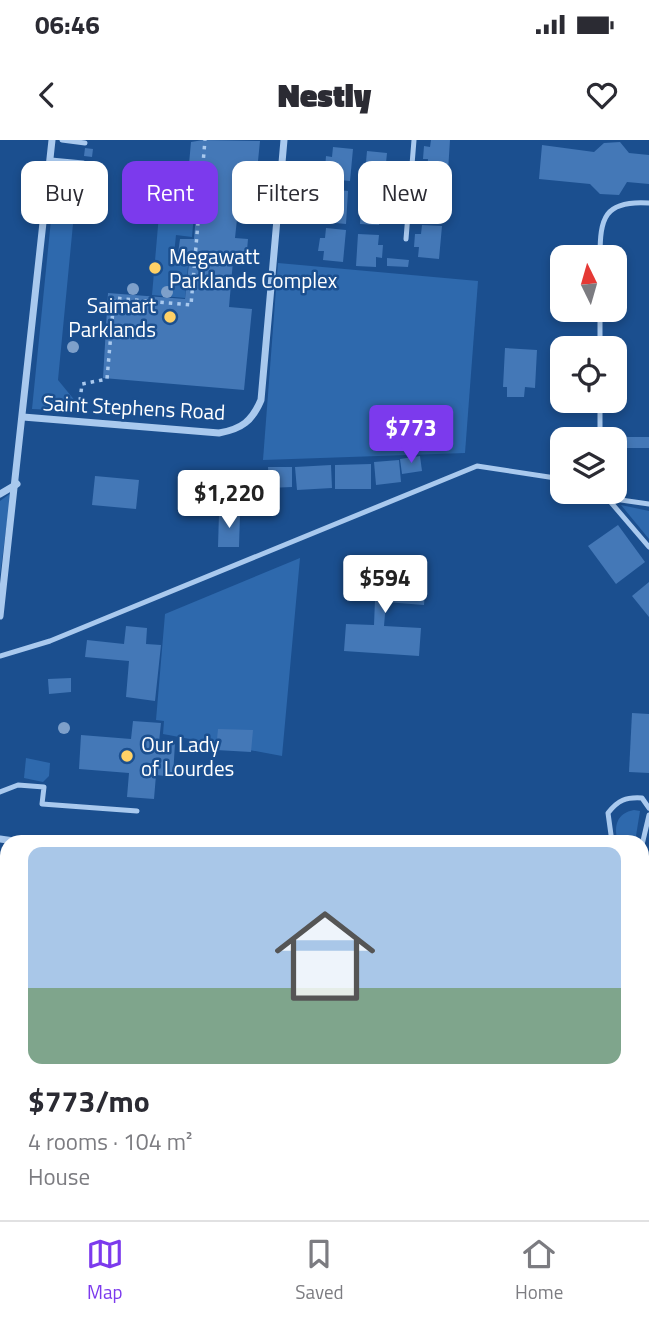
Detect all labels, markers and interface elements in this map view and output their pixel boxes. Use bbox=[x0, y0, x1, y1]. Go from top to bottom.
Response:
text: 06:46 bbox=[35, 5, 100, 44]
text: Nestly bbox=[278, 71, 371, 119]
icon: back bbox=[28, 76, 66, 114]
icon: heart bbox=[583, 76, 621, 114]
chip: Buy bbox=[21, 161, 108, 224]
chip: Rent bbox=[122, 161, 218, 224]
chip: Filters bbox=[232, 161, 344, 224]
chip: New bbox=[358, 161, 452, 224]
place label: Megawatt Parklands Complex bbox=[169, 240, 338, 296]
north arrow bbox=[550, 245, 626, 322]
map controls bbox=[550, 245, 627, 504]
marker: Megawatt Parklands Complex bbox=[147, 260, 163, 276]
place label: Saimart Parklands bbox=[68, 289, 157, 345]
marker: Saimart Parklands bbox=[162, 309, 178, 325]
button: locate bbox=[550, 336, 627, 413]
street label: Saint Stephens Road bbox=[42, 386, 226, 428]
pin: $773 bbox=[370, 406, 452, 465]
text: $773 bbox=[385, 410, 437, 445]
button: layers bbox=[550, 427, 627, 504]
pin: $1,220 bbox=[172, 470, 286, 530]
text: $1,220 bbox=[194, 475, 264, 510]
pin: $594 bbox=[344, 556, 426, 615]
text: $594 bbox=[359, 560, 411, 595]
place label: Our Lady of Lourdes bbox=[141, 728, 234, 784]
marker: Our Lady of Lourdes bbox=[119, 748, 135, 764]
icon: home bbox=[262, 893, 388, 1019]
text: $773/mo bbox=[28, 1078, 150, 1124]
text: 4 rooms · 104 m² bbox=[28, 1124, 192, 1159]
text: House bbox=[28, 1159, 90, 1194]
tab: Map bbox=[86, 1235, 124, 1306]
tab: Saved bbox=[295, 1235, 344, 1306]
tab: Home bbox=[515, 1235, 563, 1306]

